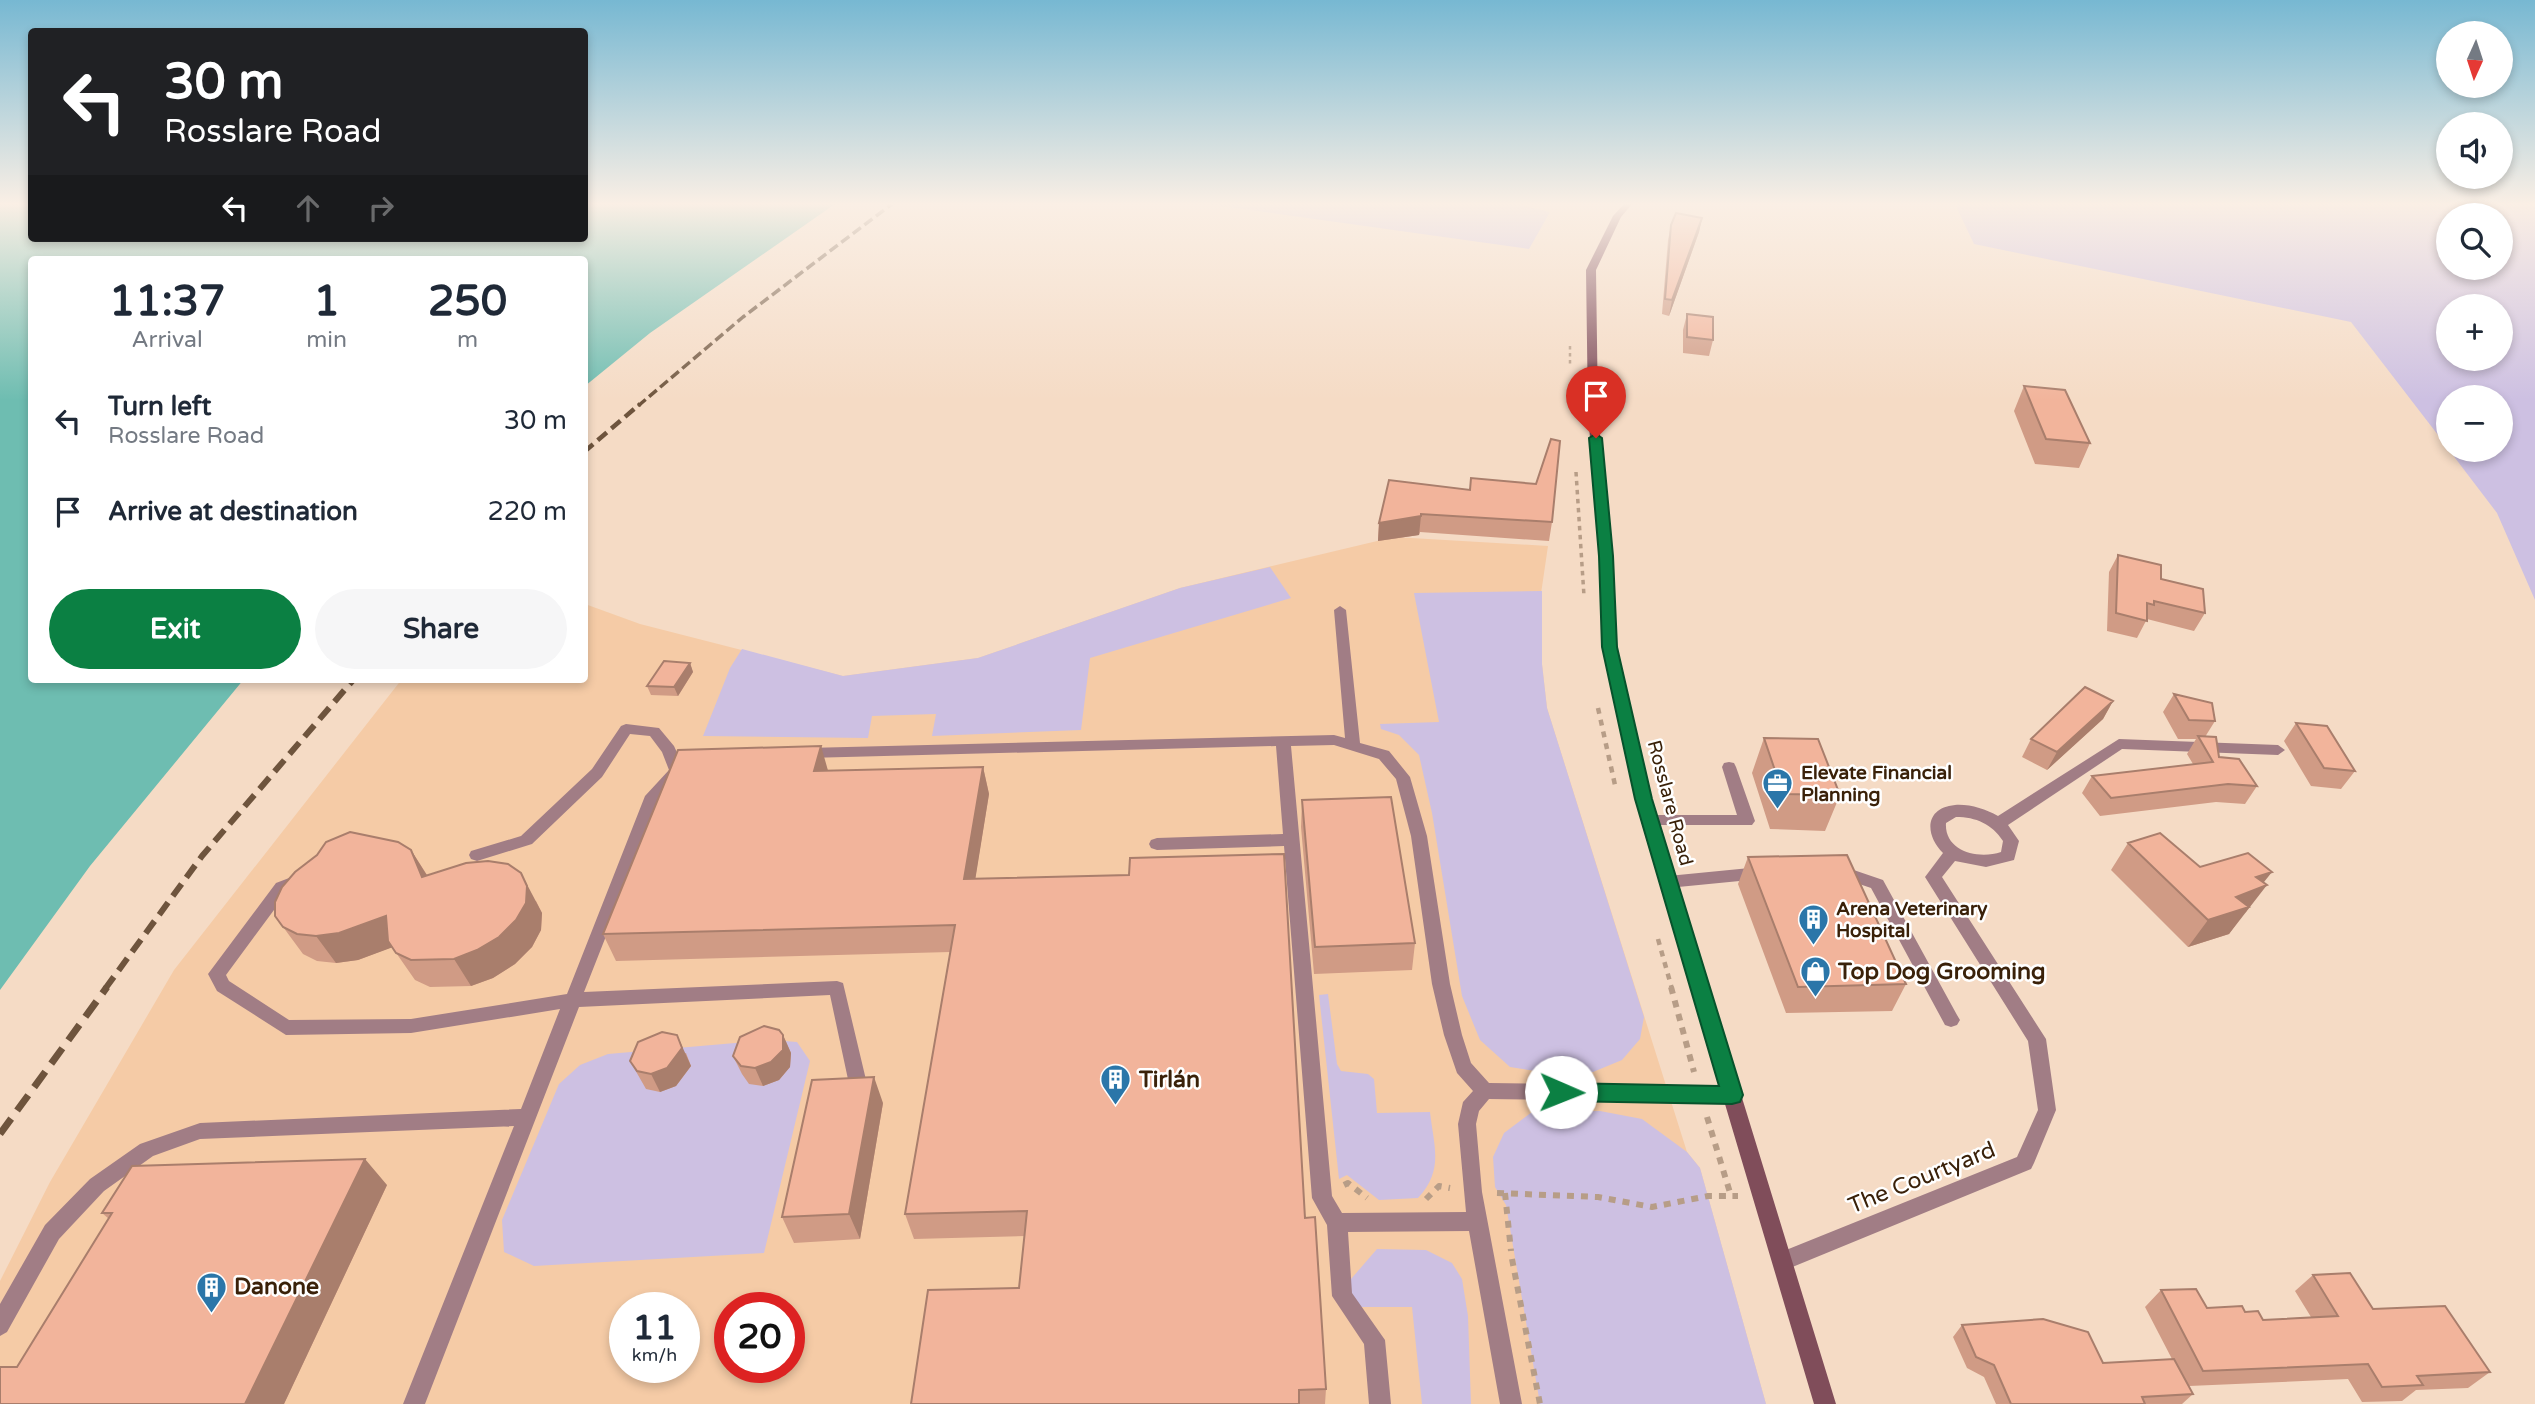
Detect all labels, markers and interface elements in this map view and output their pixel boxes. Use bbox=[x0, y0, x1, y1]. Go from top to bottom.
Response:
north arrow bbox=[2436, 21, 2513, 98]
map controls bbox=[2436, 21, 2513, 462]
text: 30 m bbox=[164, 53, 283, 112]
icon: left bbox=[49, 56, 140, 147]
button: sound bbox=[2436, 112, 2513, 189]
text: Rosslare Road bbox=[164, 113, 382, 151]
icon: left bbox=[216, 189, 254, 227]
icon: ahead bbox=[289, 189, 327, 227]
icon: right bbox=[362, 189, 400, 227]
button: search bbox=[2436, 203, 2513, 280]
text: 11:37 bbox=[109, 276, 225, 327]
text: 1 bbox=[313, 276, 340, 327]
text: 250 bbox=[428, 276, 507, 327]
button: + bbox=[2436, 294, 2513, 371]
text: Arrival bbox=[132, 326, 203, 354]
text: min bbox=[306, 326, 347, 354]
text: m bbox=[457, 326, 478, 354]
pin bbox=[1566, 366, 1626, 438]
icon: arrive bbox=[1577, 377, 1615, 415]
button: − bbox=[2436, 385, 2513, 462]
text: Turn left bbox=[108, 391, 211, 422]
icon: left bbox=[49, 402, 87, 440]
text: 30 m bbox=[504, 405, 567, 436]
text: Rosslare Road bbox=[108, 422, 264, 450]
icon: arrive bbox=[49, 493, 87, 531]
text: Arrive at destination bbox=[108, 496, 358, 527]
text: 220 m bbox=[487, 496, 567, 527]
button: Exit bbox=[49, 589, 301, 669]
button: Share bbox=[315, 589, 567, 669]
street label: Rosslare Road bbox=[1643, 738, 1697, 868]
place label: Elevate Financial Planning bbox=[1801, 762, 1952, 807]
office icon: Elevate Financial Planning bbox=[1761, 767, 1795, 811]
place label: Arena Veterinary Hospital bbox=[1836, 898, 1988, 943]
building icon: Arena Veterinary Hospital bbox=[1796, 903, 1830, 947]
shop icon: Top Dog Grooming bbox=[1798, 955, 1832, 999]
place label: Top Dog Grooming bbox=[1837, 958, 2046, 986]
position arrow bbox=[1524, 1055, 1598, 1129]
building icon: Tirlán bbox=[1099, 1063, 1133, 1107]
place label: Tirlán bbox=[1138, 1066, 1200, 1094]
street label: The Courtyard bbox=[1844, 1136, 2000, 1220]
building icon: Danone bbox=[194, 1270, 228, 1314]
place label: Danone bbox=[234, 1273, 319, 1301]
speed limit sign: 20 bbox=[714, 1292, 805, 1383]
text: 11 bbox=[633, 1307, 676, 1349]
text: km/h bbox=[632, 1344, 677, 1366]

